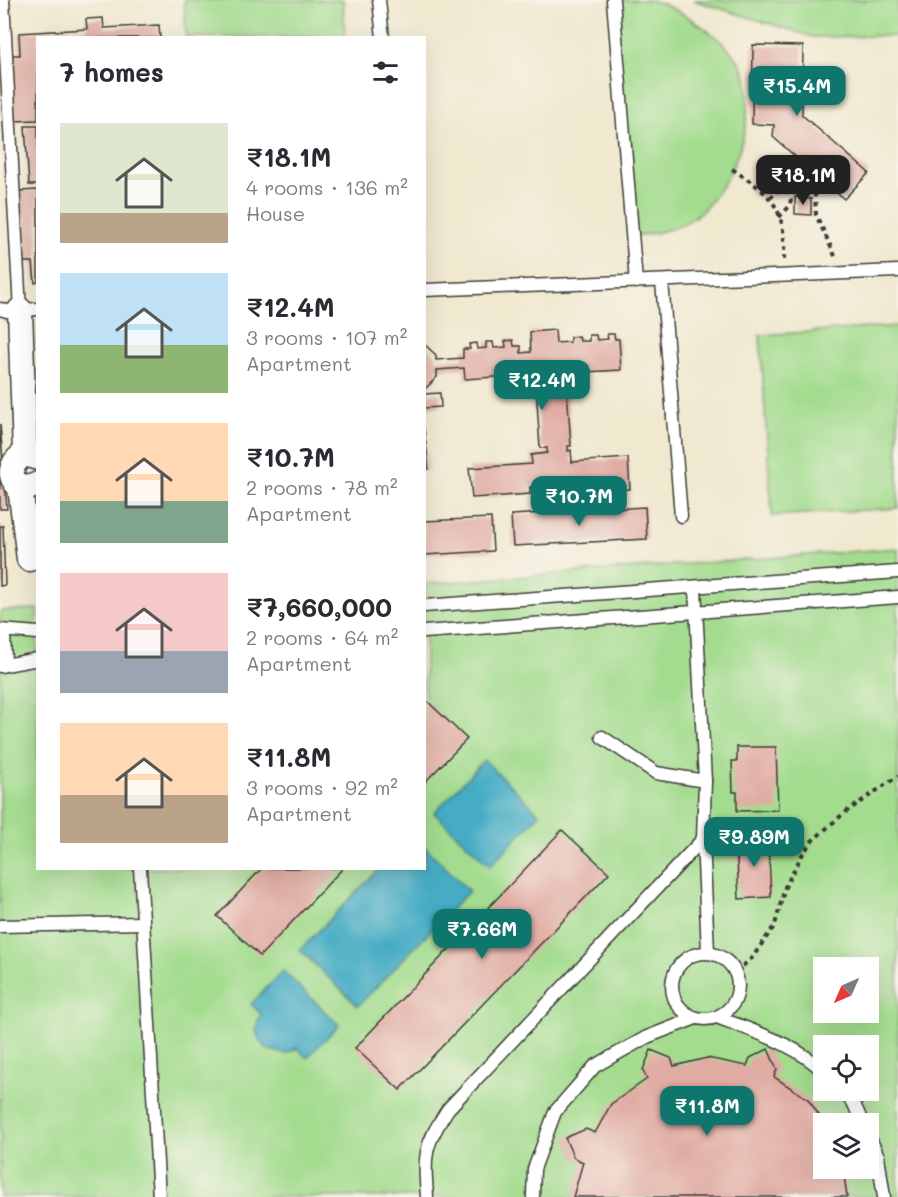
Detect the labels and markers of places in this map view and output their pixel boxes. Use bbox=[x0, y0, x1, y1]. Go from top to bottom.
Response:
pin: ₹15.4M bbox=[748, 66, 846, 117]
pin: ₹18.1M bbox=[754, 155, 852, 206]
pin: ₹12.4M bbox=[493, 360, 591, 411]
pin: ₹10.7M bbox=[530, 476, 628, 527]
pin: ₹9.89M bbox=[705, 817, 803, 868]
pin: ₹7.66M bbox=[433, 909, 531, 960]
pin: ₹11.8M bbox=[658, 1086, 756, 1137]

